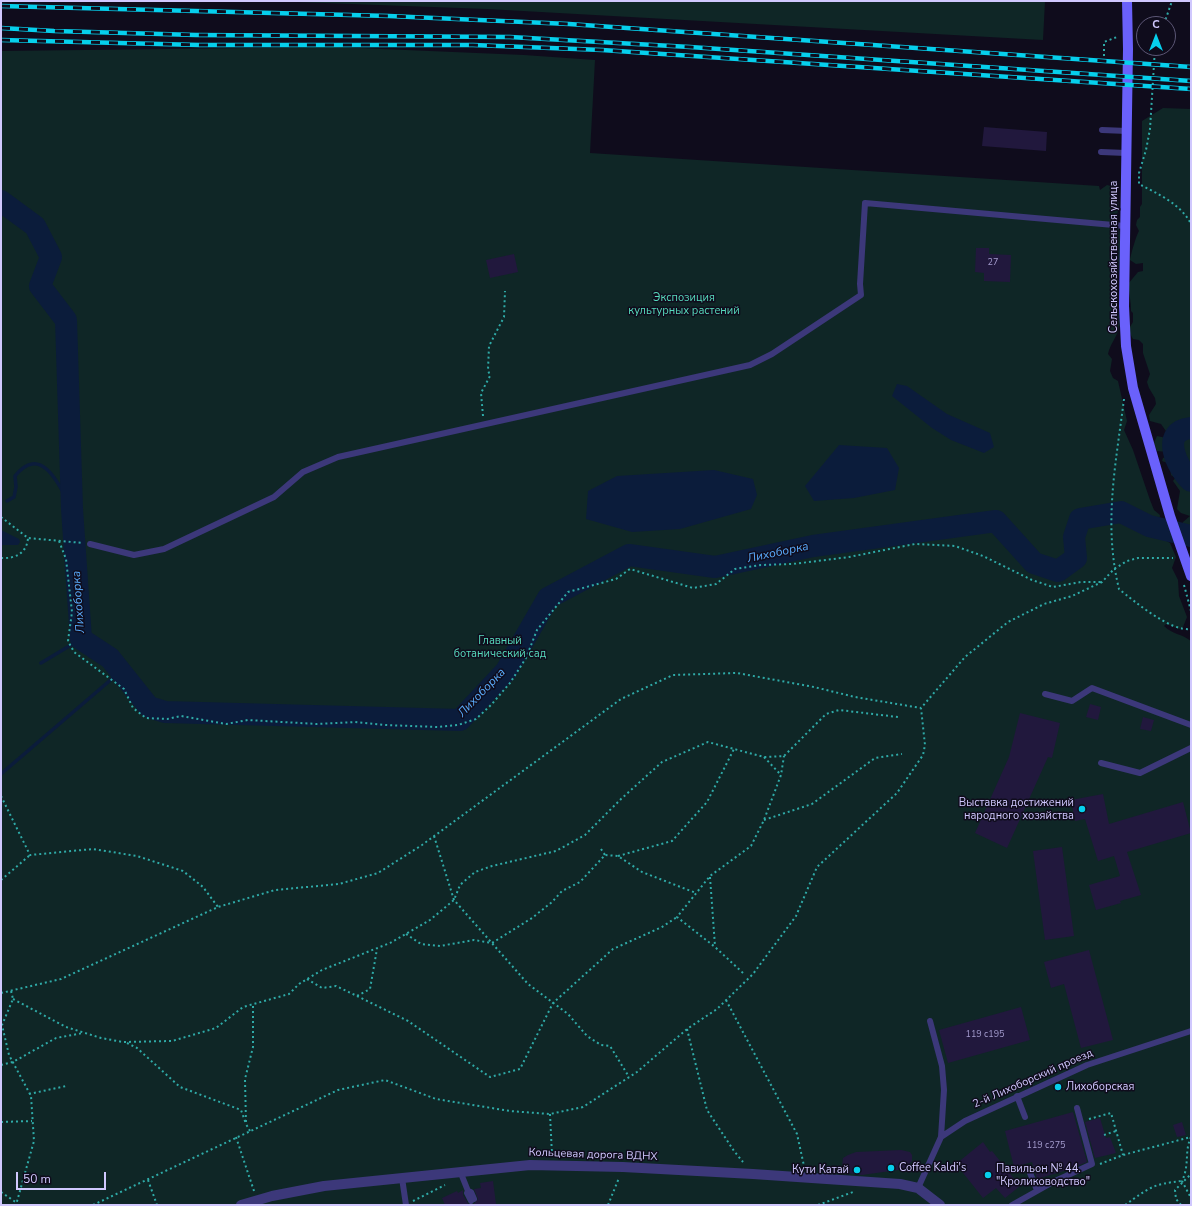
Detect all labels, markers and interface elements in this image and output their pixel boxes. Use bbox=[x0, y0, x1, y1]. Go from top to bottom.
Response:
north arrow bbox=[1136, 16, 1176, 56]
text: С bbox=[1152, 17, 1160, 32]
street label: Сельскохозяйственная улица bbox=[1107, 181, 1121, 333]
house number: 27 bbox=[988, 258, 998, 268]
park label: Экспозиция культурных растений bbox=[628, 291, 740, 317]
water label: Лихоборка bbox=[746, 539, 810, 567]
water label: Лихоборка bbox=[70, 570, 88, 634]
park label: Главный ботанический сад bbox=[454, 634, 546, 660]
water label: Лихоборка bbox=[455, 666, 509, 720]
place label: Выставка достижений народного хозяйства bbox=[959, 796, 1074, 822]
marker: Выставка достижений народного хозяйства bbox=[1077, 804, 1087, 814]
house number: 119 с195 bbox=[966, 1030, 1004, 1040]
street label: 2-й Лихоборский проезд bbox=[971, 1047, 1095, 1111]
place label: Лихоборская bbox=[1066, 1080, 1134, 1094]
marker: Лихоборская bbox=[1053, 1082, 1063, 1092]
house number: 119 с275 bbox=[1027, 1141, 1065, 1151]
street label: Кольцевая дорога ВДНХ bbox=[528, 1146, 658, 1164]
place label: Coffee Kaldi's bbox=[899, 1161, 966, 1175]
place label: Павильон № 44. "Кролиководство" bbox=[996, 1162, 1090, 1188]
place label: Кути Катай bbox=[792, 1163, 849, 1177]
marker: Coffee Kaldi's bbox=[886, 1163, 896, 1173]
scale bar bbox=[18, 1164, 108, 1190]
marker: Кути Катай bbox=[852, 1165, 862, 1175]
marker: Павильон № 44. "Кролиководство" bbox=[983, 1170, 993, 1180]
text: 50 m bbox=[23, 1171, 51, 1187]

